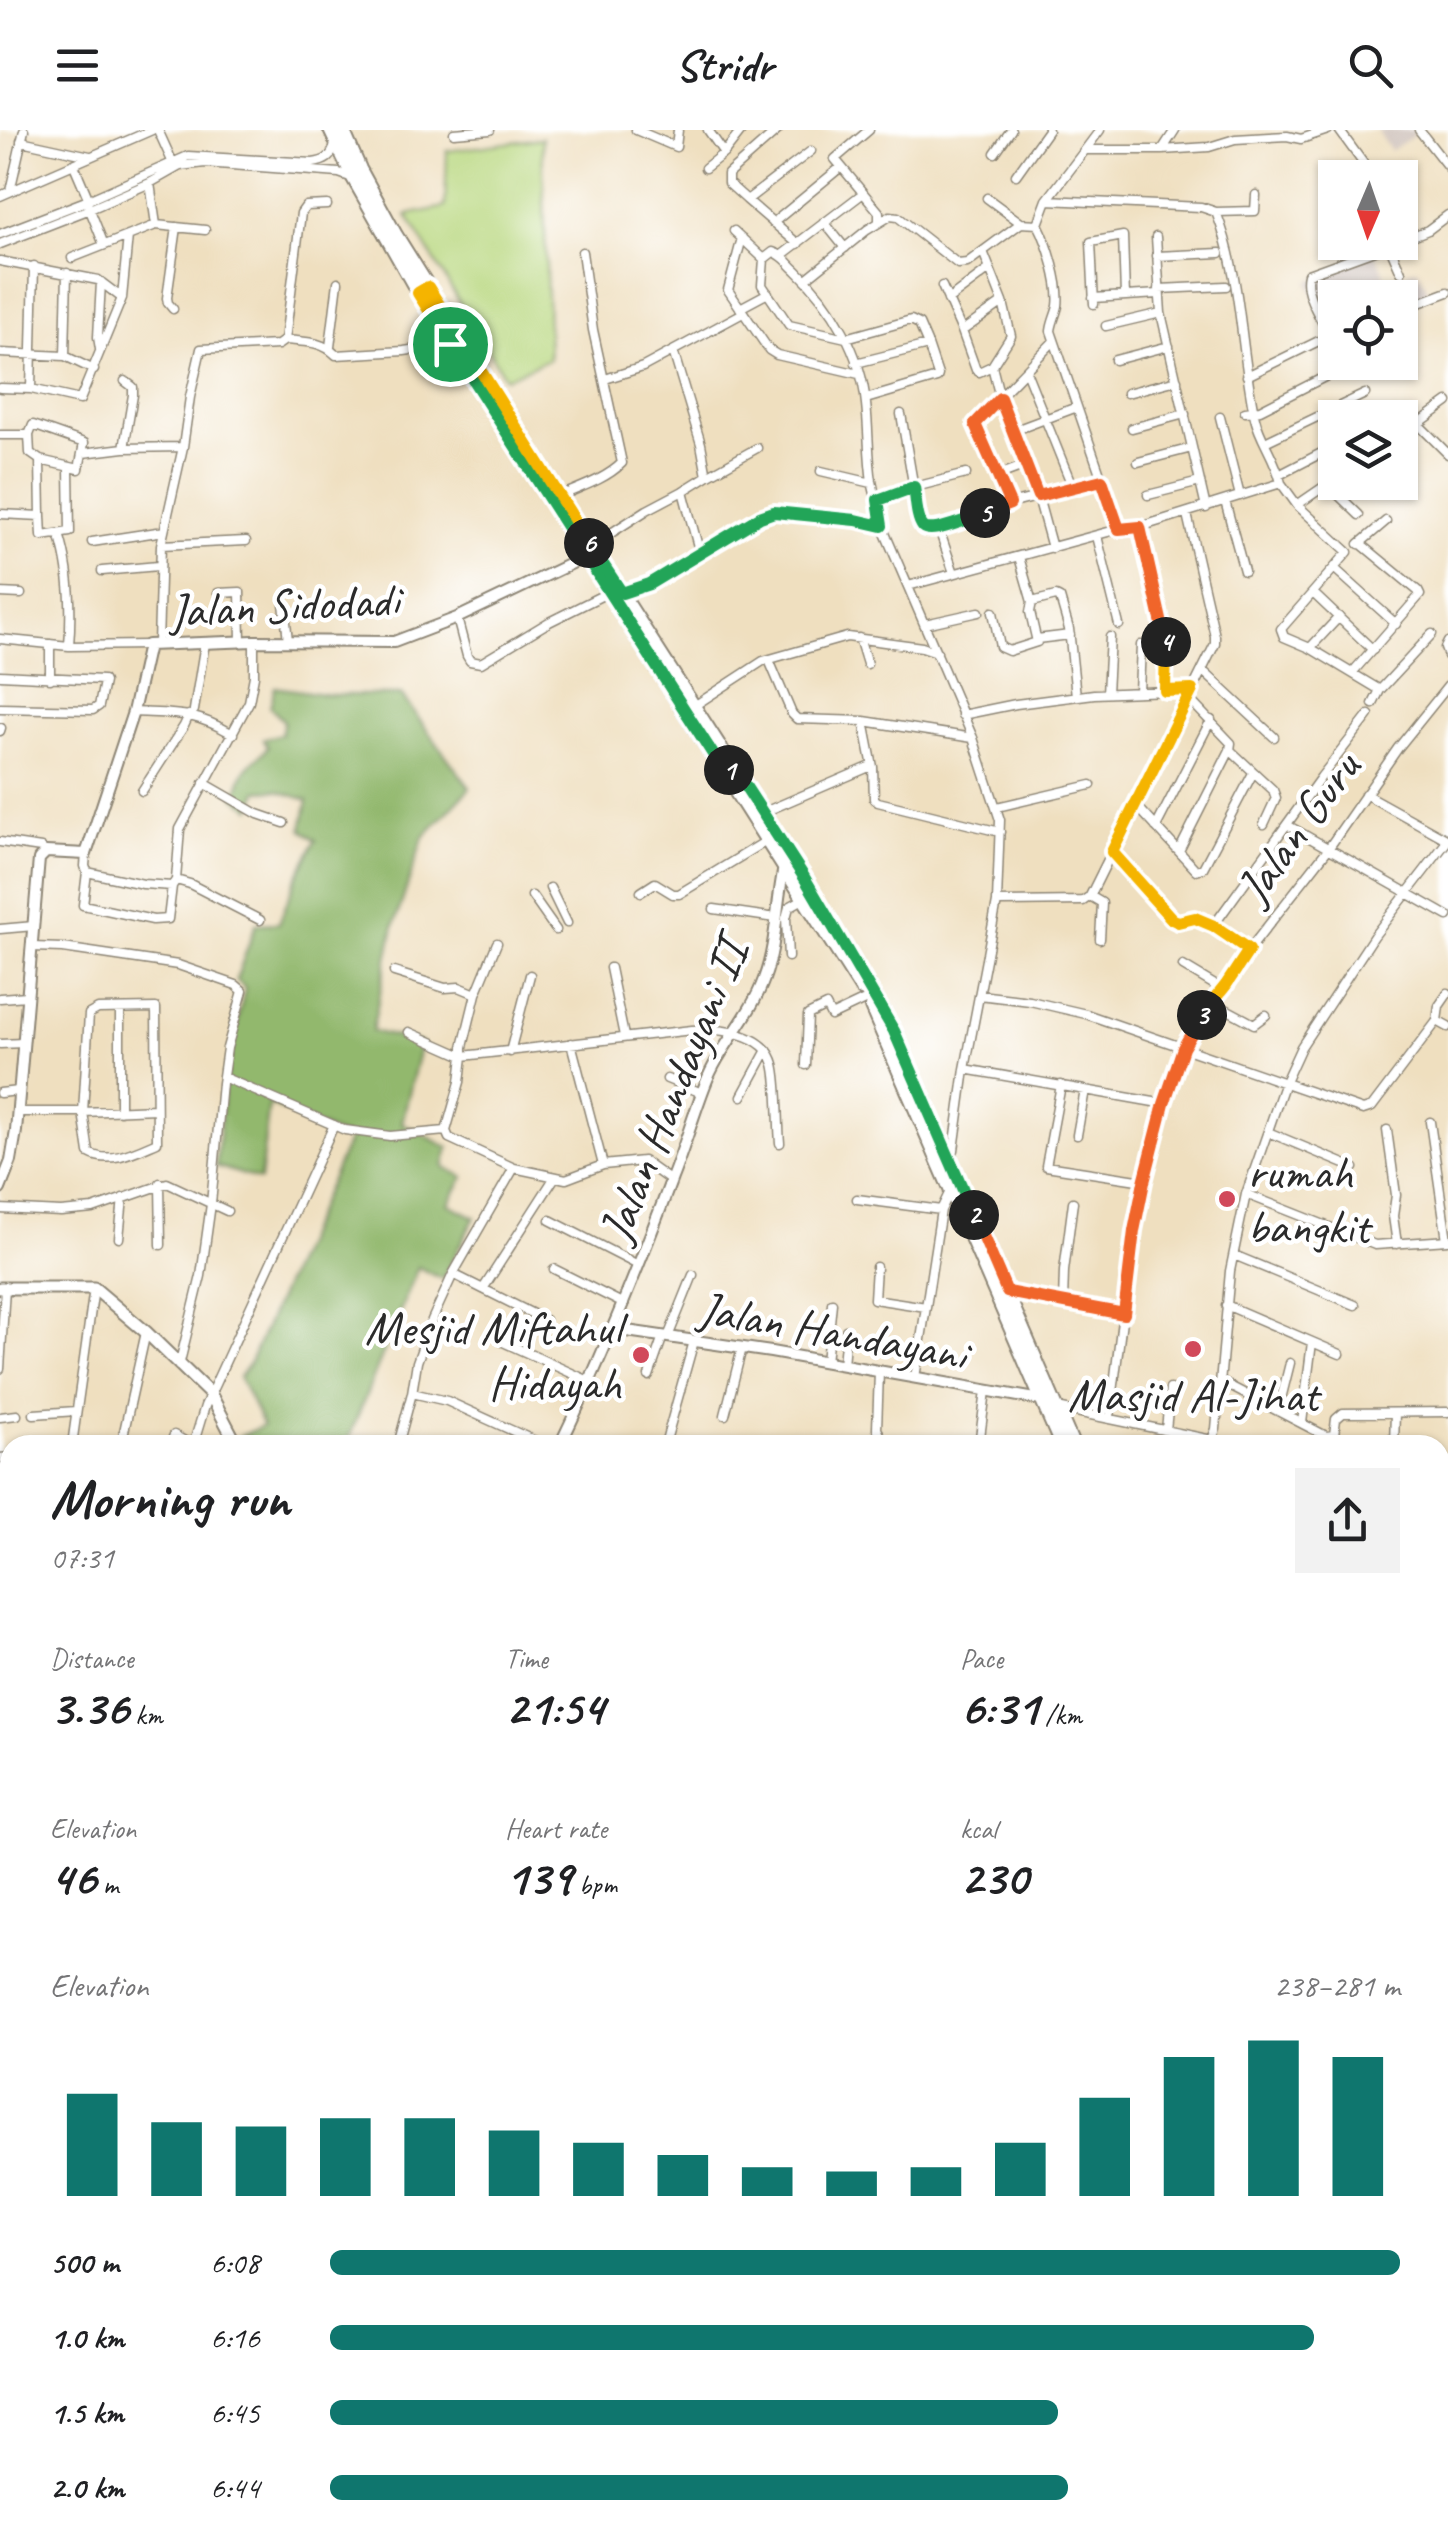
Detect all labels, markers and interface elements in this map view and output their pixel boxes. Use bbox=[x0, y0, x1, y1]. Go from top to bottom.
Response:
text: Stridr bbox=[675, 37, 773, 94]
icon: menu bbox=[50, 38, 105, 93]
icon: search bbox=[1343, 38, 1398, 93]
north arrow bbox=[1318, 160, 1418, 260]
map controls bbox=[1318, 160, 1418, 500]
button: locate bbox=[1318, 280, 1418, 380]
pin bbox=[408, 302, 493, 387]
icon: arrive bbox=[423, 317, 478, 372]
button: layers bbox=[1318, 400, 1418, 500]
pin: 5 bbox=[960, 488, 1010, 538]
text: 5 bbox=[979, 495, 991, 530]
pin: 6 bbox=[564, 518, 614, 568]
text: 6 bbox=[582, 525, 596, 560]
street label: Jalan Sidodadi bbox=[166, 569, 406, 641]
pin: 4 bbox=[1141, 617, 1191, 667]
text: 4 bbox=[1160, 624, 1172, 659]
street label: Jalan Guru bbox=[1222, 738, 1375, 917]
pin: 1 bbox=[704, 745, 754, 795]
text: 1 bbox=[723, 752, 735, 787]
street label: Jalan Handayani II bbox=[584, 921, 765, 1252]
pin: 3 bbox=[1177, 990, 1227, 1040]
text: 3 bbox=[1196, 997, 1208, 1032]
place label: rumah bangkit bbox=[1247, 1142, 1374, 1257]
marker: rumah bangkit bbox=[1216, 1188, 1238, 1210]
pin: 2 bbox=[949, 1190, 999, 1240]
text: 2 bbox=[968, 1197, 980, 1232]
street label: Jalan Handayani bbox=[693, 1278, 977, 1385]
place label: Mesjid Miftahul Hidayah bbox=[365, 1298, 629, 1413]
marker: Masjid Al-Jihat bbox=[1182, 1338, 1204, 1360]
marker: Mesjid Miftahul Hidayah bbox=[630, 1344, 652, 1366]
place label: Masjid Al-Jihat bbox=[1068, 1365, 1322, 1425]
text: Morning run bbox=[50, 1464, 290, 1534]
button: share bbox=[1295, 1468, 1400, 1573]
text: 07:31 bbox=[50, 1537, 114, 1578]
text: Distance bbox=[50, 1641, 134, 1676]
text: Time bbox=[505, 1641, 548, 1676]
text: Pace bbox=[960, 1641, 1003, 1676]
text: 3.36 bbox=[50, 1676, 128, 1739]
text: 21:54 bbox=[505, 1676, 604, 1739]
text: 6:31 bbox=[960, 1676, 1038, 1739]
text: km bbox=[128, 1697, 163, 1732]
text: /km bbox=[1038, 1697, 1082, 1732]
text: Elevation bbox=[50, 1811, 136, 1846]
text: Heart rate bbox=[505, 1811, 607, 1846]
text: kcal bbox=[960, 1811, 997, 1846]
text: 46 bbox=[50, 1846, 96, 1909]
text: 139 bbox=[505, 1846, 572, 1909]
text: 230 bbox=[960, 1846, 1028, 1909]
text: m bbox=[96, 1867, 119, 1902]
text: bpm bbox=[572, 1867, 617, 1902]
text: Elevation bbox=[50, 1965, 148, 2006]
text: 238–281 m bbox=[1274, 1965, 1400, 2006]
text: 500 m bbox=[50, 2242, 119, 2283]
text: 6:08 bbox=[210, 2242, 260, 2283]
text: 1.0 km bbox=[50, 2317, 124, 2358]
text: 6:16 bbox=[210, 2317, 260, 2358]
text: 1.5 km bbox=[50, 2392, 124, 2433]
text: 6:45 bbox=[210, 2392, 260, 2433]
text: 2.0 km bbox=[50, 2467, 124, 2508]
text: 6:44 bbox=[210, 2467, 260, 2508]

